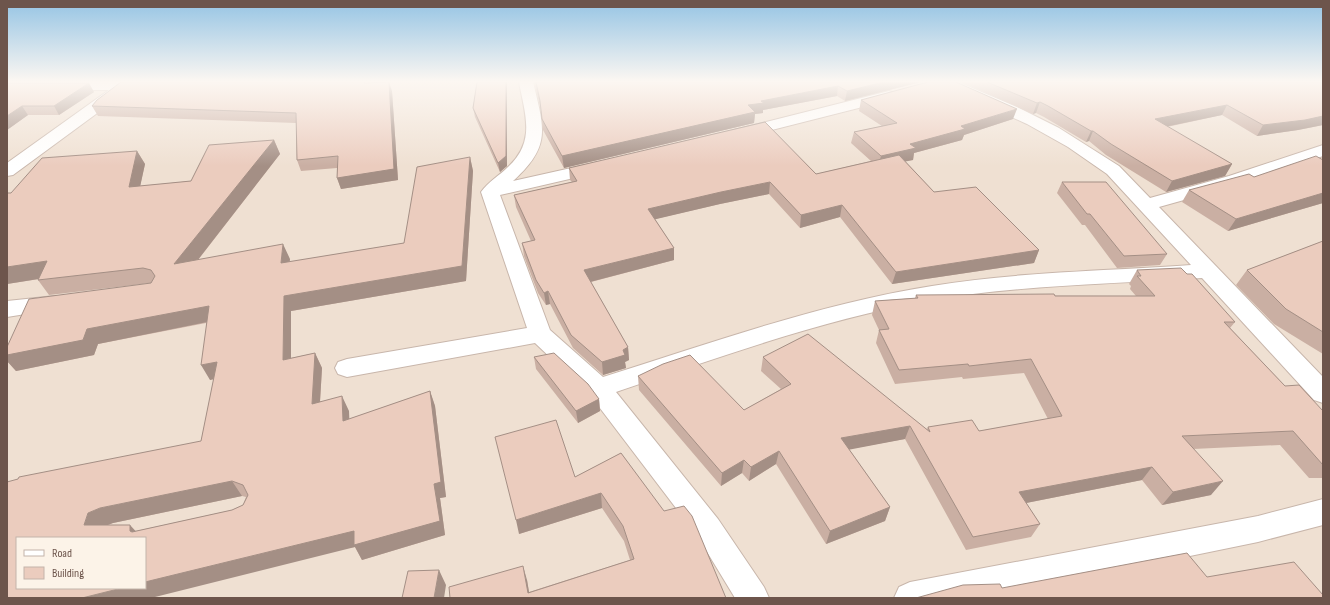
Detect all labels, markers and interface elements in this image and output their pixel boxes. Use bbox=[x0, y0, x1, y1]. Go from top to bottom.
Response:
legend bbox=[16, 537, 146, 589]
text: Road bbox=[52, 546, 72, 561]
text: Building bbox=[52, 566, 84, 581]

